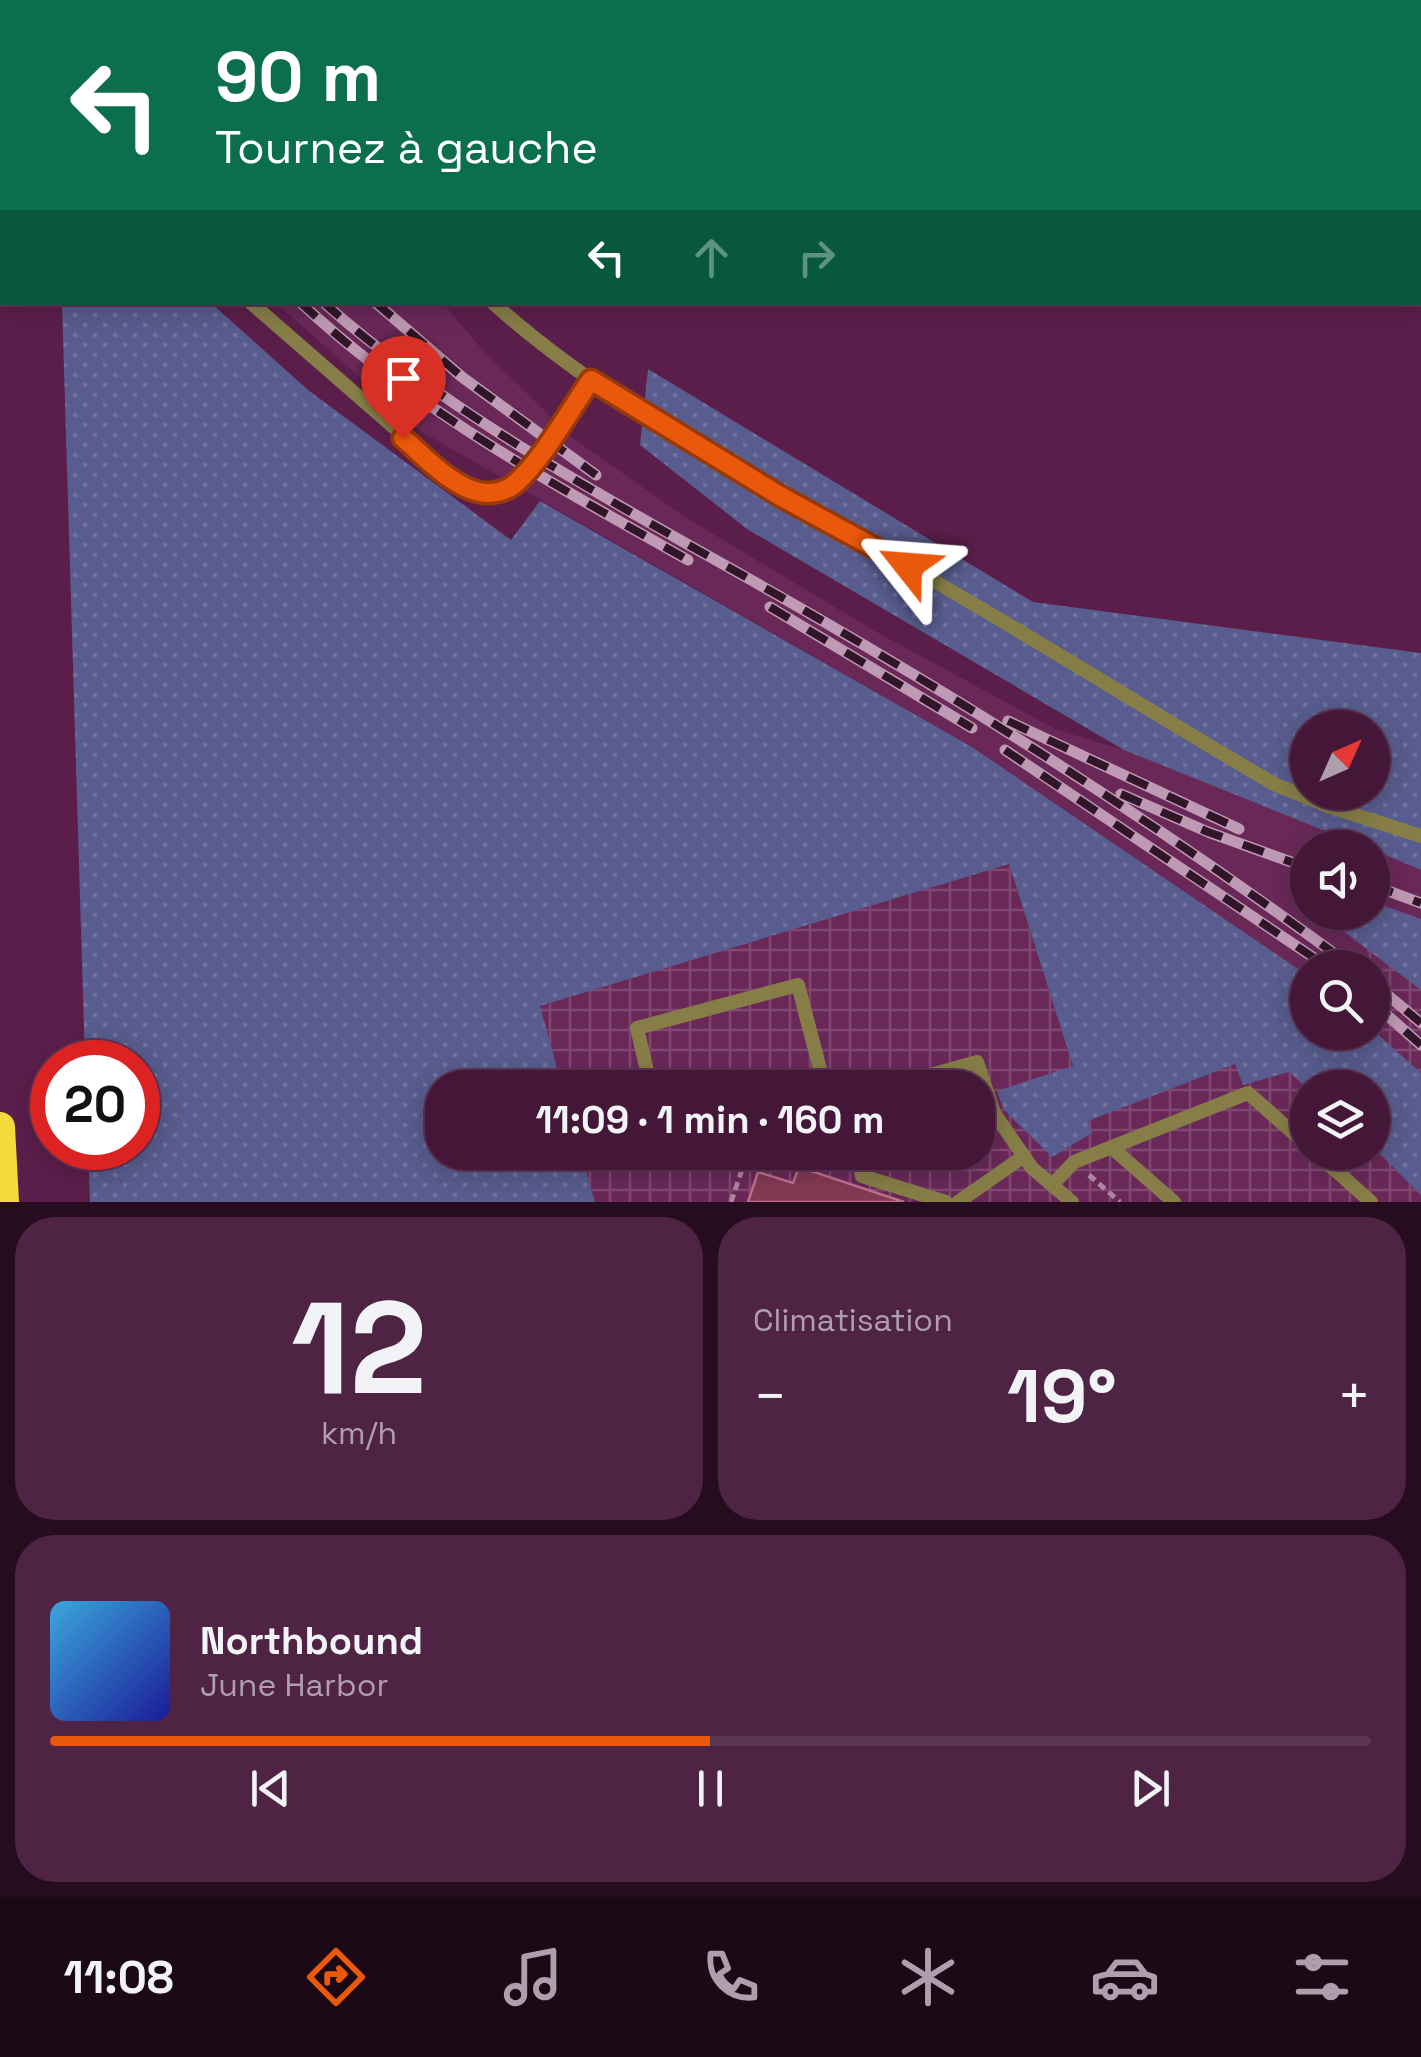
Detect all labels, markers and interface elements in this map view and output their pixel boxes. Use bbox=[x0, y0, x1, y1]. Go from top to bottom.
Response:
text: 90 m bbox=[215, 32, 381, 121]
icon: left bbox=[50, 40, 180, 170]
text: Tournez à gauche bbox=[215, 119, 598, 176]
icon: left bbox=[579, 230, 634, 285]
icon: ahead bbox=[684, 230, 739, 285]
icon: right bbox=[789, 230, 844, 285]
pin bbox=[361, 336, 446, 439]
icon: arrive bbox=[376, 351, 431, 406]
position arrow bbox=[856, 514, 960, 618]
north arrow bbox=[1290, 710, 1390, 810]
map controls bbox=[1290, 710, 1390, 1170]
button: sound bbox=[1290, 830, 1390, 930]
button: search bbox=[1290, 950, 1390, 1050]
speed limit sign: 20 bbox=[30, 1040, 160, 1170]
button: layers bbox=[1290, 1070, 1390, 1170]
text: 11:09 · 1 min · 160 m bbox=[535, 1096, 885, 1144]
text: 12 bbox=[291, 1265, 427, 1431]
text: Climatisation bbox=[753, 1300, 953, 1340]
text: 19° bbox=[1007, 1348, 1117, 1444]
text: − bbox=[753, 1361, 787, 1431]
text: + bbox=[1337, 1361, 1371, 1431]
text: km/h bbox=[321, 1413, 397, 1453]
text: Northbound bbox=[200, 1617, 423, 1665]
text: June Harbor bbox=[200, 1665, 388, 1705]
icon: previous bbox=[243, 1761, 298, 1816]
icon: pause bbox=[683, 1761, 738, 1816]
icon: next bbox=[1123, 1761, 1178, 1816]
icon: directions bbox=[301, 1942, 371, 2012]
icon: music bbox=[498, 1942, 568, 2012]
icon: phone bbox=[696, 1942, 766, 2012]
icon: climate bbox=[893, 1942, 963, 2012]
icon: car bbox=[1090, 1942, 1160, 2012]
icon: filters bbox=[1287, 1942, 1357, 2012]
text: 11:08 bbox=[64, 1949, 174, 2006]

